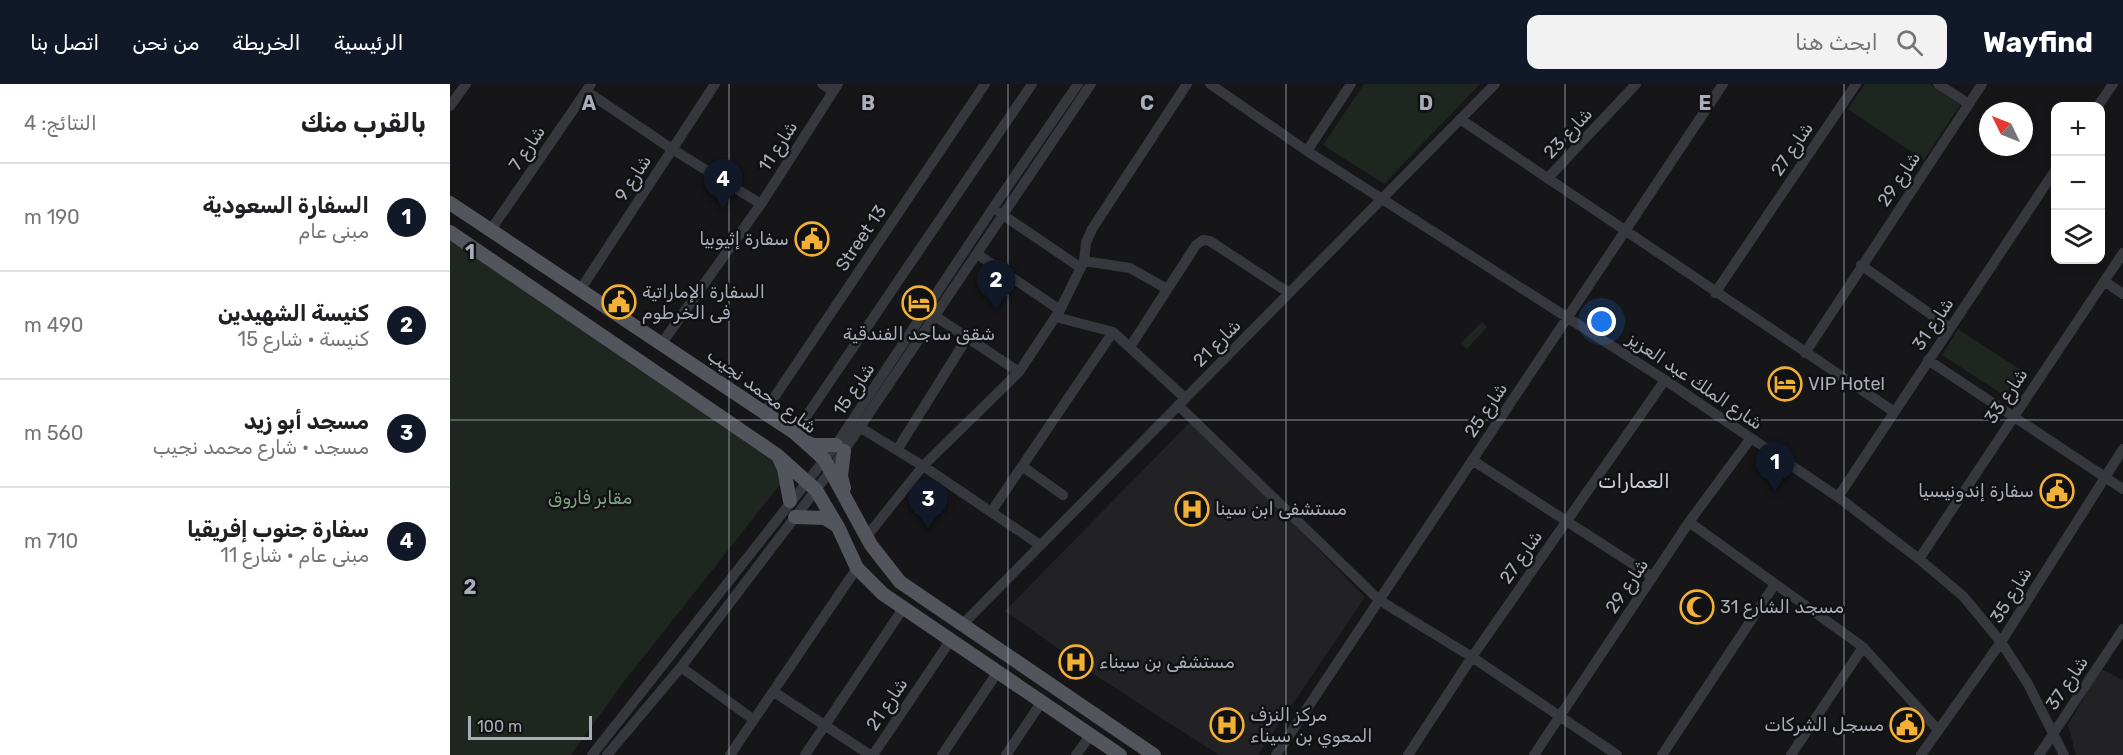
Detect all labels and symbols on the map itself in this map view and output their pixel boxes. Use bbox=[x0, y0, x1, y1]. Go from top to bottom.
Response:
text: A bbox=[582, 91, 597, 115]
text: B bbox=[861, 91, 875, 115]
text: C bbox=[1140, 91, 1154, 115]
text: D bbox=[1419, 91, 1433, 115]
text: E bbox=[1699, 91, 1711, 115]
north arrow bbox=[1979, 102, 2033, 156]
street label: شارع 23 bbox=[1539, 103, 1598, 164]
street label: شارع 11 bbox=[754, 117, 803, 176]
street label: شارع 27 bbox=[1766, 118, 1819, 181]
street label: شارع 7 bbox=[504, 121, 551, 175]
street label: شارع 29 bbox=[1873, 147, 1926, 211]
street label: شارع 9 bbox=[610, 151, 657, 206]
pin: 4 bbox=[704, 160, 742, 209]
street label: Street 13 bbox=[831, 201, 891, 275]
public building icon: سفارة إثيوبيا bbox=[794, 221, 830, 257]
place label: سفارة إثيوبيا bbox=[699, 228, 789, 250]
text: 1 bbox=[465, 240, 475, 264]
pin: 2 bbox=[976, 260, 1016, 310]
place label: السفارة الإماراتية فى الخرطوم bbox=[642, 281, 765, 324]
public building icon: السفارة الإماراتية فى الخرطوم bbox=[601, 284, 637, 320]
hotel icon: شقق ساجد الفندقية bbox=[901, 285, 937, 321]
street label: شارع 31 bbox=[1907, 293, 1959, 355]
your location bbox=[1587, 307, 1616, 336]
street label: شارع 21 bbox=[1189, 315, 1246, 372]
place label: شقق ساجد الفندقية bbox=[843, 323, 995, 345]
street label: شارع الملك عبد العزيز bbox=[1622, 327, 1767, 435]
street label: شارع محمد نجيب bbox=[702, 344, 821, 439]
street label: شارع 15 bbox=[828, 359, 880, 420]
street label: شارع 33 bbox=[1980, 364, 2033, 428]
hotel icon: VIP Hotel bbox=[1767, 366, 1803, 402]
place label: VIP Hotel bbox=[1808, 373, 1885, 395]
street label: شارع 25 bbox=[1460, 378, 1513, 442]
pin: 1 bbox=[1756, 442, 1794, 492]
district label: العمارات bbox=[1598, 469, 1670, 493]
public building icon: سفارة إندونيسيا bbox=[2039, 473, 2075, 509]
pin: 3 bbox=[908, 480, 948, 529]
place label: سفارة إندونيسيا bbox=[1918, 480, 2034, 502]
park label: مقابر فاروق bbox=[548, 487, 632, 509]
hospital icon: مستشفى ابن سينا bbox=[1174, 491, 1210, 527]
place label: مستشفى ابن سينا bbox=[1215, 498, 1347, 520]
street label: شارع 27 bbox=[1495, 526, 1548, 589]
street label: شارع 29 bbox=[1601, 554, 1654, 618]
street label: شارع 35 bbox=[1985, 563, 2038, 628]
text: 2 bbox=[464, 575, 477, 599]
mosque icon: مسجد الشارع 31 bbox=[1679, 589, 1715, 625]
place label: مسجد الشارع 31 bbox=[1720, 596, 1844, 619]
hospital icon: مستشفى بن سيناء bbox=[1058, 644, 1094, 680]
place label: مستشفى بن سيناء bbox=[1099, 651, 1235, 673]
street label: شارع 37 bbox=[2041, 652, 2094, 715]
street label: شارع 21 bbox=[862, 674, 913, 735]
place label: مركز النزف المعوي بن سيناء bbox=[1250, 704, 1372, 748]
hospital icon: مركز النزف المعوي بن سيناء bbox=[1209, 707, 1245, 743]
public building icon: مسجل الشركات bbox=[1889, 707, 1925, 743]
scale bar bbox=[468, 713, 592, 740]
place label: مسجل الشركات bbox=[1764, 714, 1884, 736]

